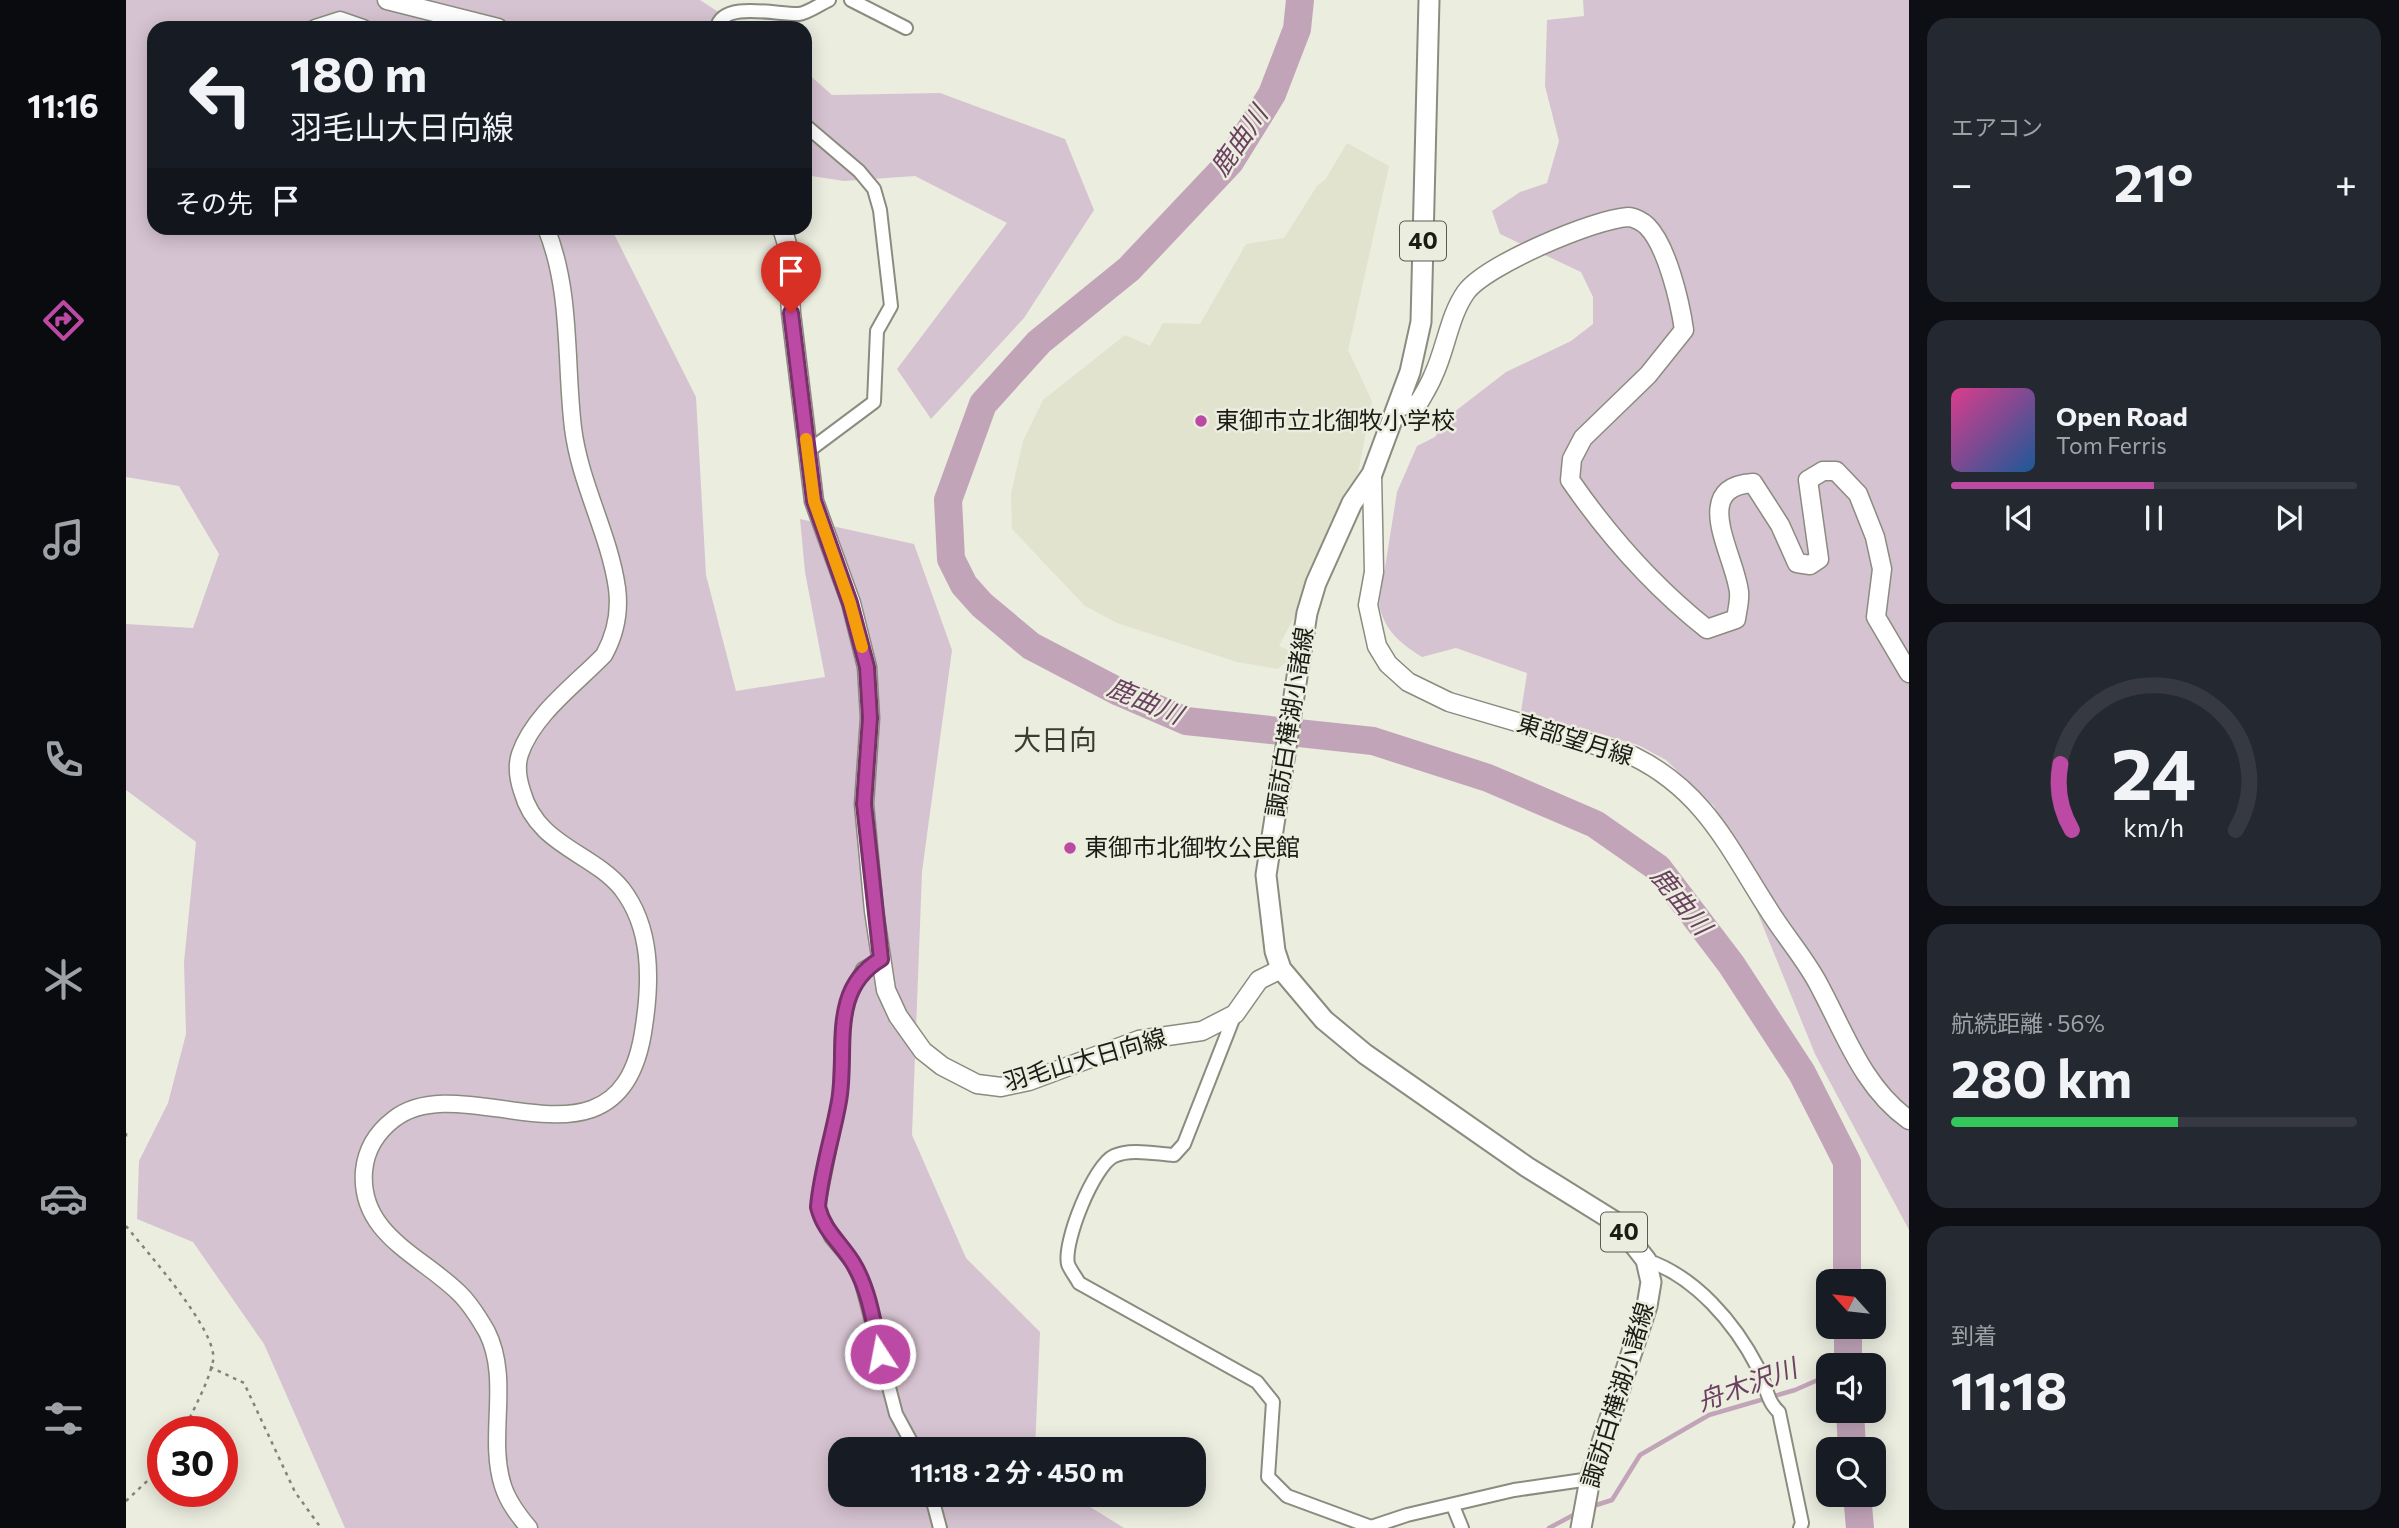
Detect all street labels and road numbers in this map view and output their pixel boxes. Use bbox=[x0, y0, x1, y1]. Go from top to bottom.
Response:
road number: 40 bbox=[1400, 222, 1446, 260]
street label: 諏訪白樺湖小諸線 bbox=[1259, 625, 1318, 819]
street label: 東部望月線 bbox=[1514, 707, 1637, 770]
street label: 羽毛山大日向線 bbox=[1000, 1021, 1169, 1096]
road number: 40 bbox=[1601, 1212, 1647, 1252]
street label: 諏訪白樺湖小諸線 bbox=[1575, 1299, 1658, 1491]

